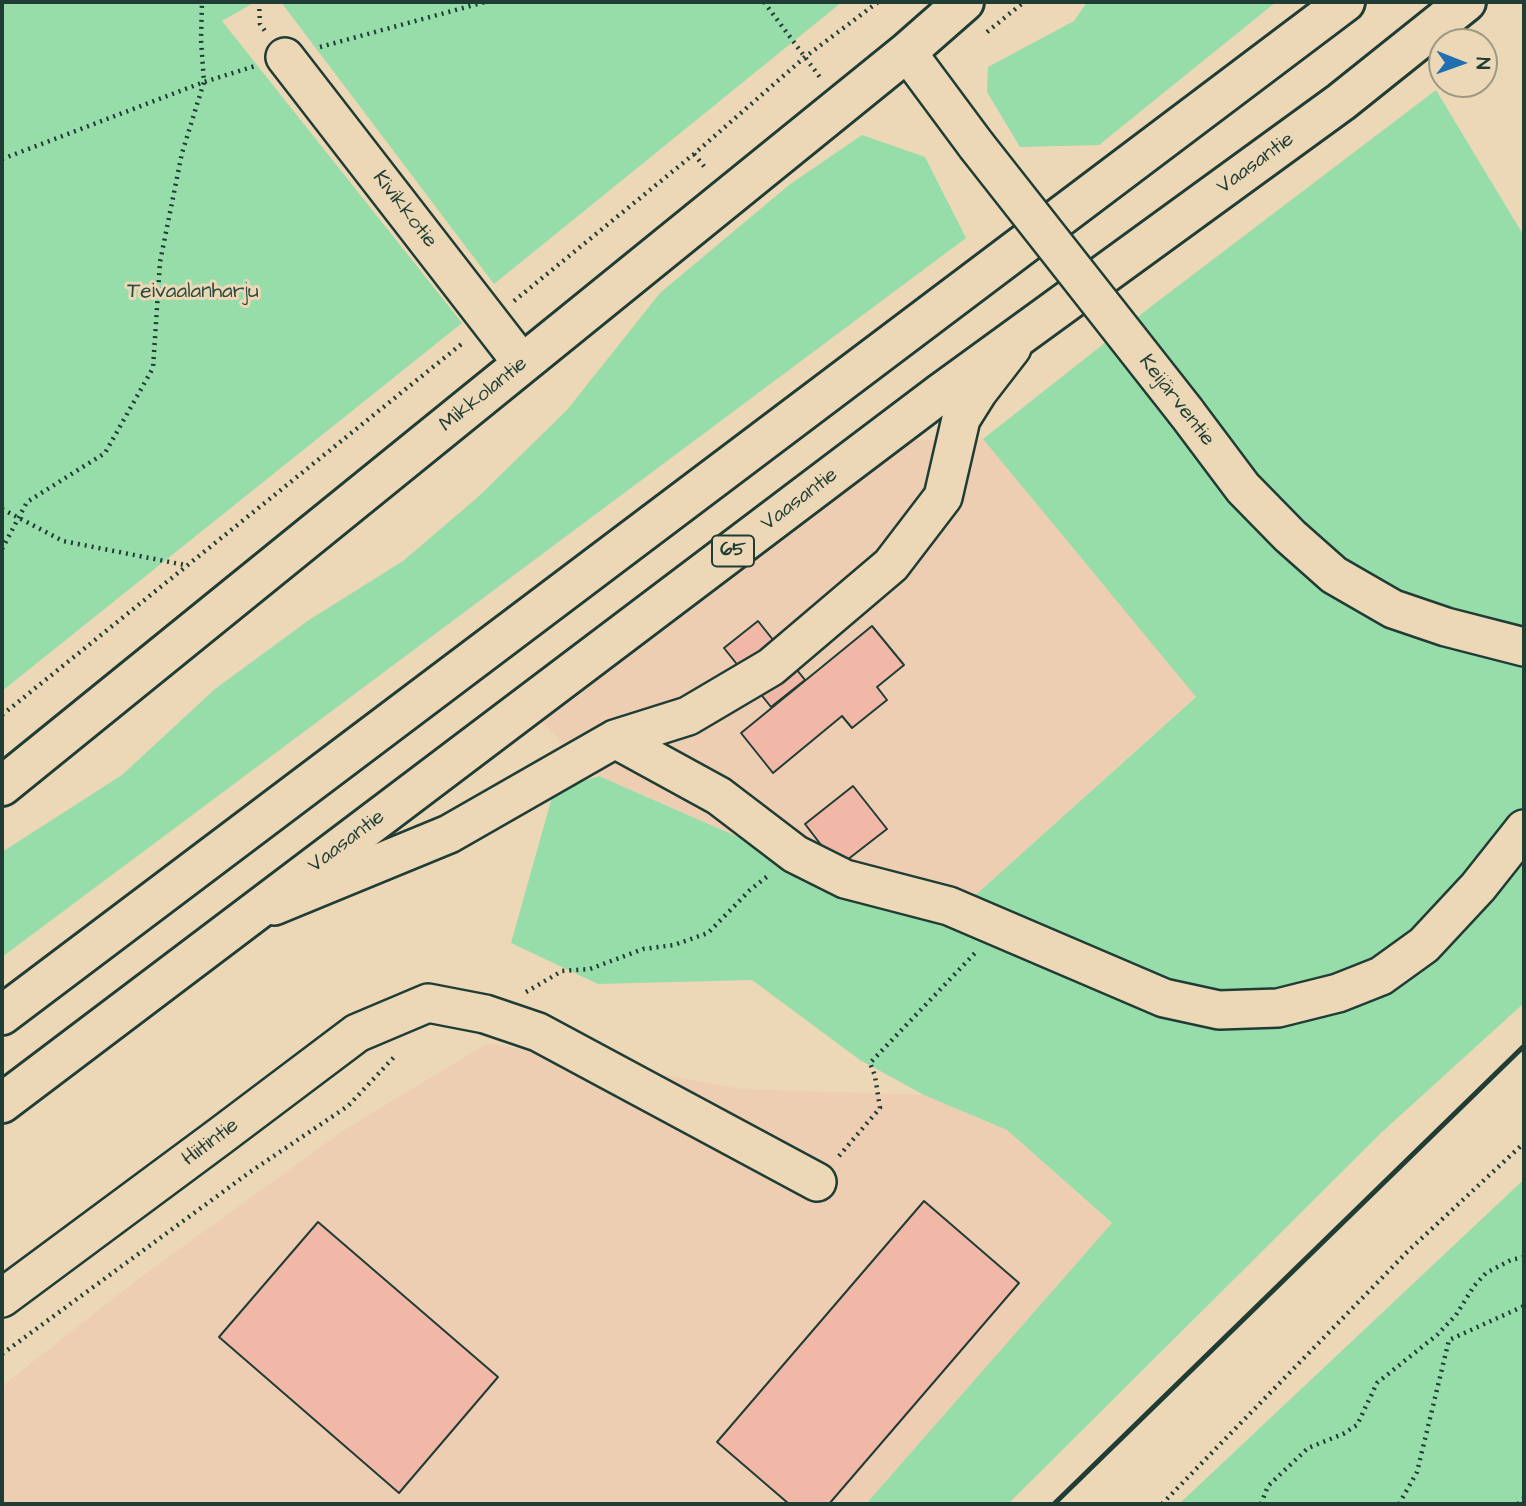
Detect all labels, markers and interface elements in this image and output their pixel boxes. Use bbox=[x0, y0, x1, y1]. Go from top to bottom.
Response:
north arrow bbox=[1428, 28, 1498, 98]
text: N bbox=[1469, 57, 1496, 70]
street label: Vaasantie bbox=[1212, 128, 1300, 200]
street label: Kivikkotie bbox=[366, 167, 442, 253]
park label: Teivaalanharju bbox=[127, 280, 259, 306]
street label: Keijärventie bbox=[1133, 350, 1219, 452]
street label: Mikkolantie bbox=[435, 352, 533, 438]
street label: Vaasantie bbox=[757, 463, 843, 537]
road number: 65 bbox=[712, 536, 754, 566]
street label: Vaasantie bbox=[304, 805, 390, 879]
street label: Hiitintie bbox=[178, 1114, 244, 1172]

